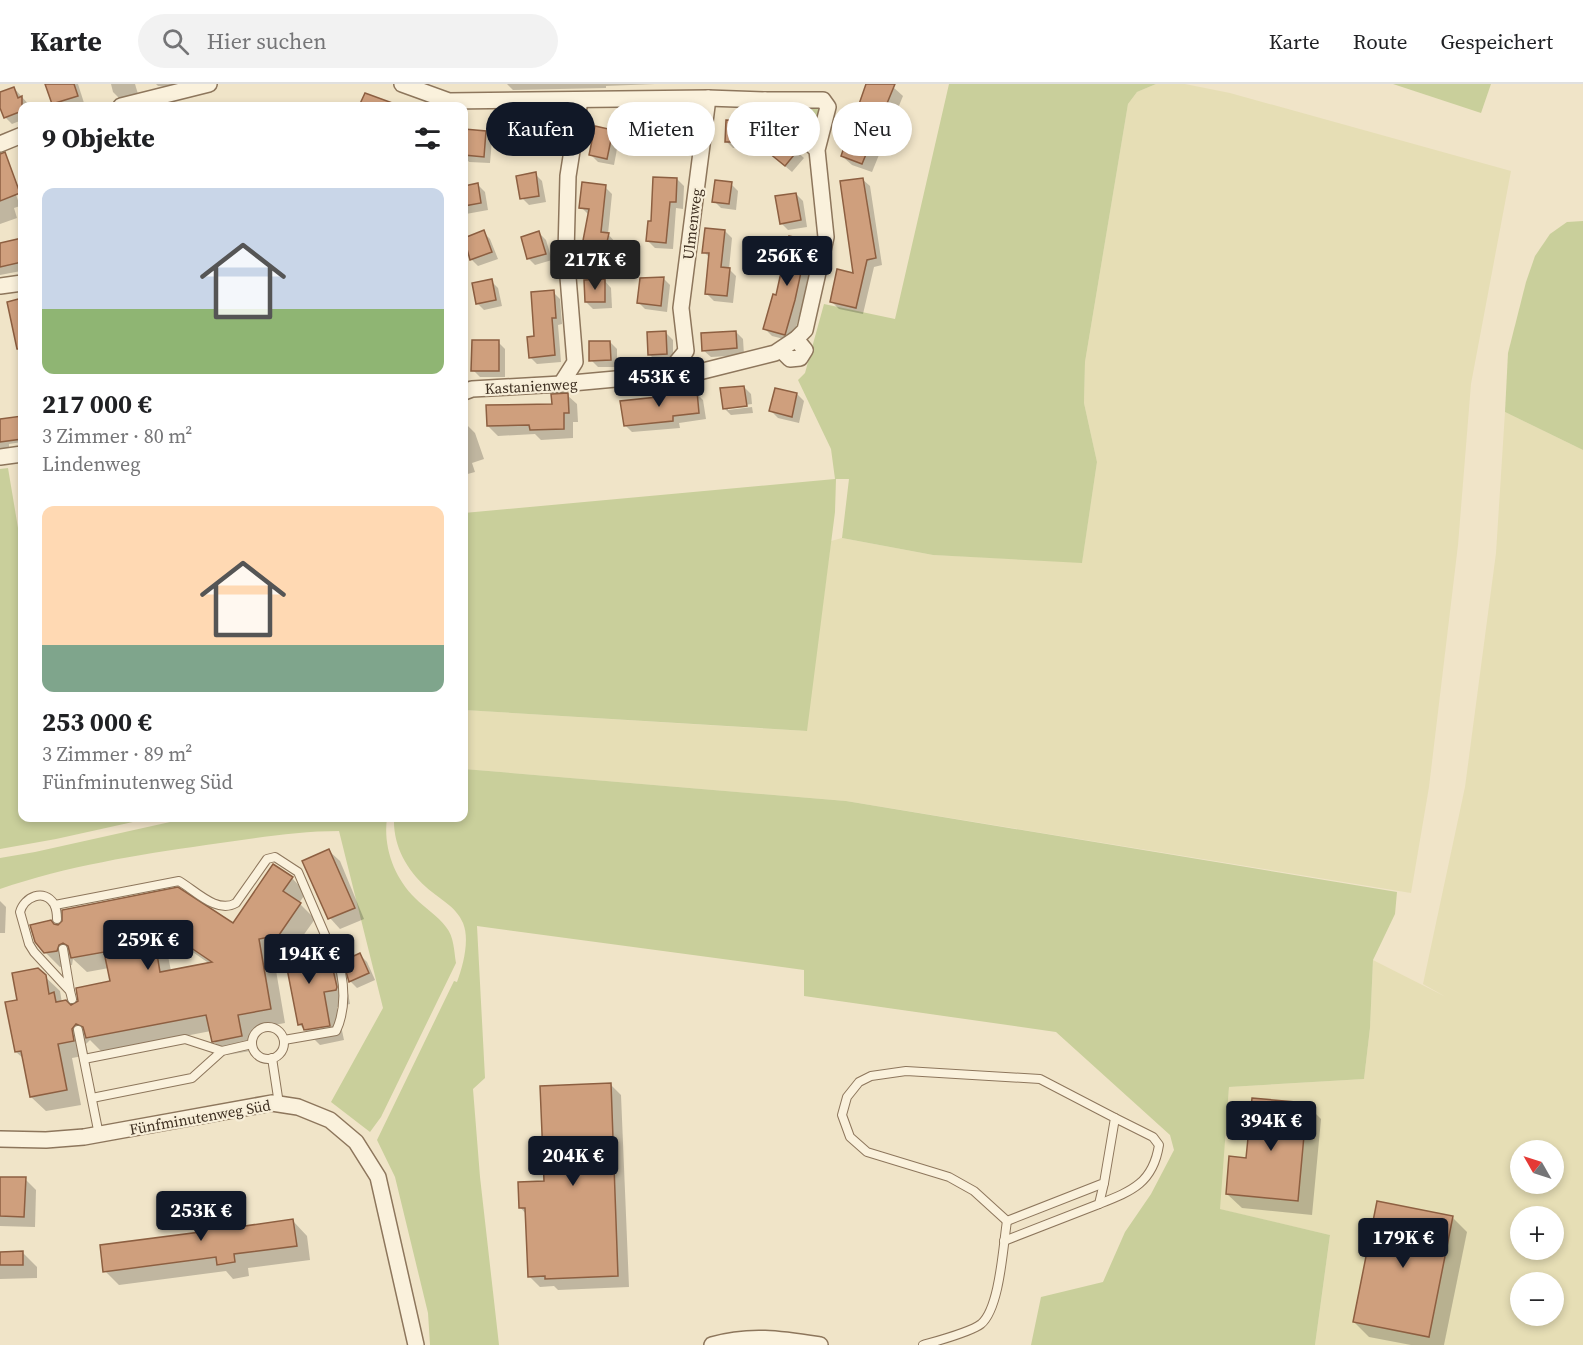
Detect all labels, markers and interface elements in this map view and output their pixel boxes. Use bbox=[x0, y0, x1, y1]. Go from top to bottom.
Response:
search box bbox=[138, 14, 558, 68]
text: Karte bbox=[30, 22, 102, 60]
icon: search bbox=[159, 25, 192, 58]
text: Hier suchen bbox=[207, 26, 327, 56]
text: Karte bbox=[1269, 27, 1320, 56]
text: Route bbox=[1353, 27, 1407, 56]
text: Gespeichert bbox=[1440, 27, 1553, 56]
chip: Kaufen bbox=[486, 102, 595, 156]
chip: Mieten bbox=[607, 102, 715, 156]
chip: Filter bbox=[727, 102, 820, 156]
chip: Neu bbox=[832, 102, 912, 156]
text: 9 Objekte bbox=[42, 120, 155, 156]
icon: filters bbox=[411, 122, 444, 155]
street label: Ulmenweg bbox=[677, 187, 707, 261]
icon: home bbox=[189, 227, 297, 335]
pin: 256K € bbox=[738, 236, 836, 287]
pin: 217K € bbox=[546, 240, 644, 291]
text: 256K € bbox=[756, 241, 818, 269]
text: 217K € bbox=[564, 245, 626, 273]
pin: 453K € bbox=[610, 357, 708, 408]
text: 453K € bbox=[628, 362, 690, 390]
street label: Kastanienweg bbox=[484, 373, 578, 399]
text: 217 000 € bbox=[42, 386, 152, 422]
text: 3 Zimmer · 80 m² bbox=[42, 422, 192, 450]
text: Lindenweg bbox=[42, 450, 141, 478]
icon: home bbox=[189, 545, 297, 653]
text: 253 000 € bbox=[42, 704, 152, 740]
text: 3 Zimmer · 89 m² bbox=[42, 740, 192, 768]
text: Fünfminutenweg Süd bbox=[42, 768, 233, 796]
pin: 259K € bbox=[99, 920, 197, 971]
text: 259K € bbox=[117, 925, 179, 953]
pin: 194K € bbox=[260, 934, 358, 985]
text: 194K € bbox=[278, 939, 340, 967]
street label: Fünfminutenweg Süd bbox=[128, 1094, 273, 1140]
pin: 394K € bbox=[1222, 1101, 1320, 1152]
text: 394K € bbox=[1240, 1106, 1302, 1134]
pin: 204K € bbox=[524, 1136, 622, 1187]
north arrow bbox=[1510, 1140, 1564, 1194]
map controls bbox=[1510, 1140, 1564, 1326]
text: 204K € bbox=[542, 1141, 604, 1169]
pin: 253K € bbox=[152, 1191, 250, 1242]
text: 253K € bbox=[170, 1196, 232, 1224]
button: + bbox=[1510, 1206, 1564, 1260]
pin: 179K € bbox=[1354, 1218, 1452, 1269]
text: 179K € bbox=[1372, 1223, 1434, 1251]
button: − bbox=[1510, 1272, 1564, 1326]

